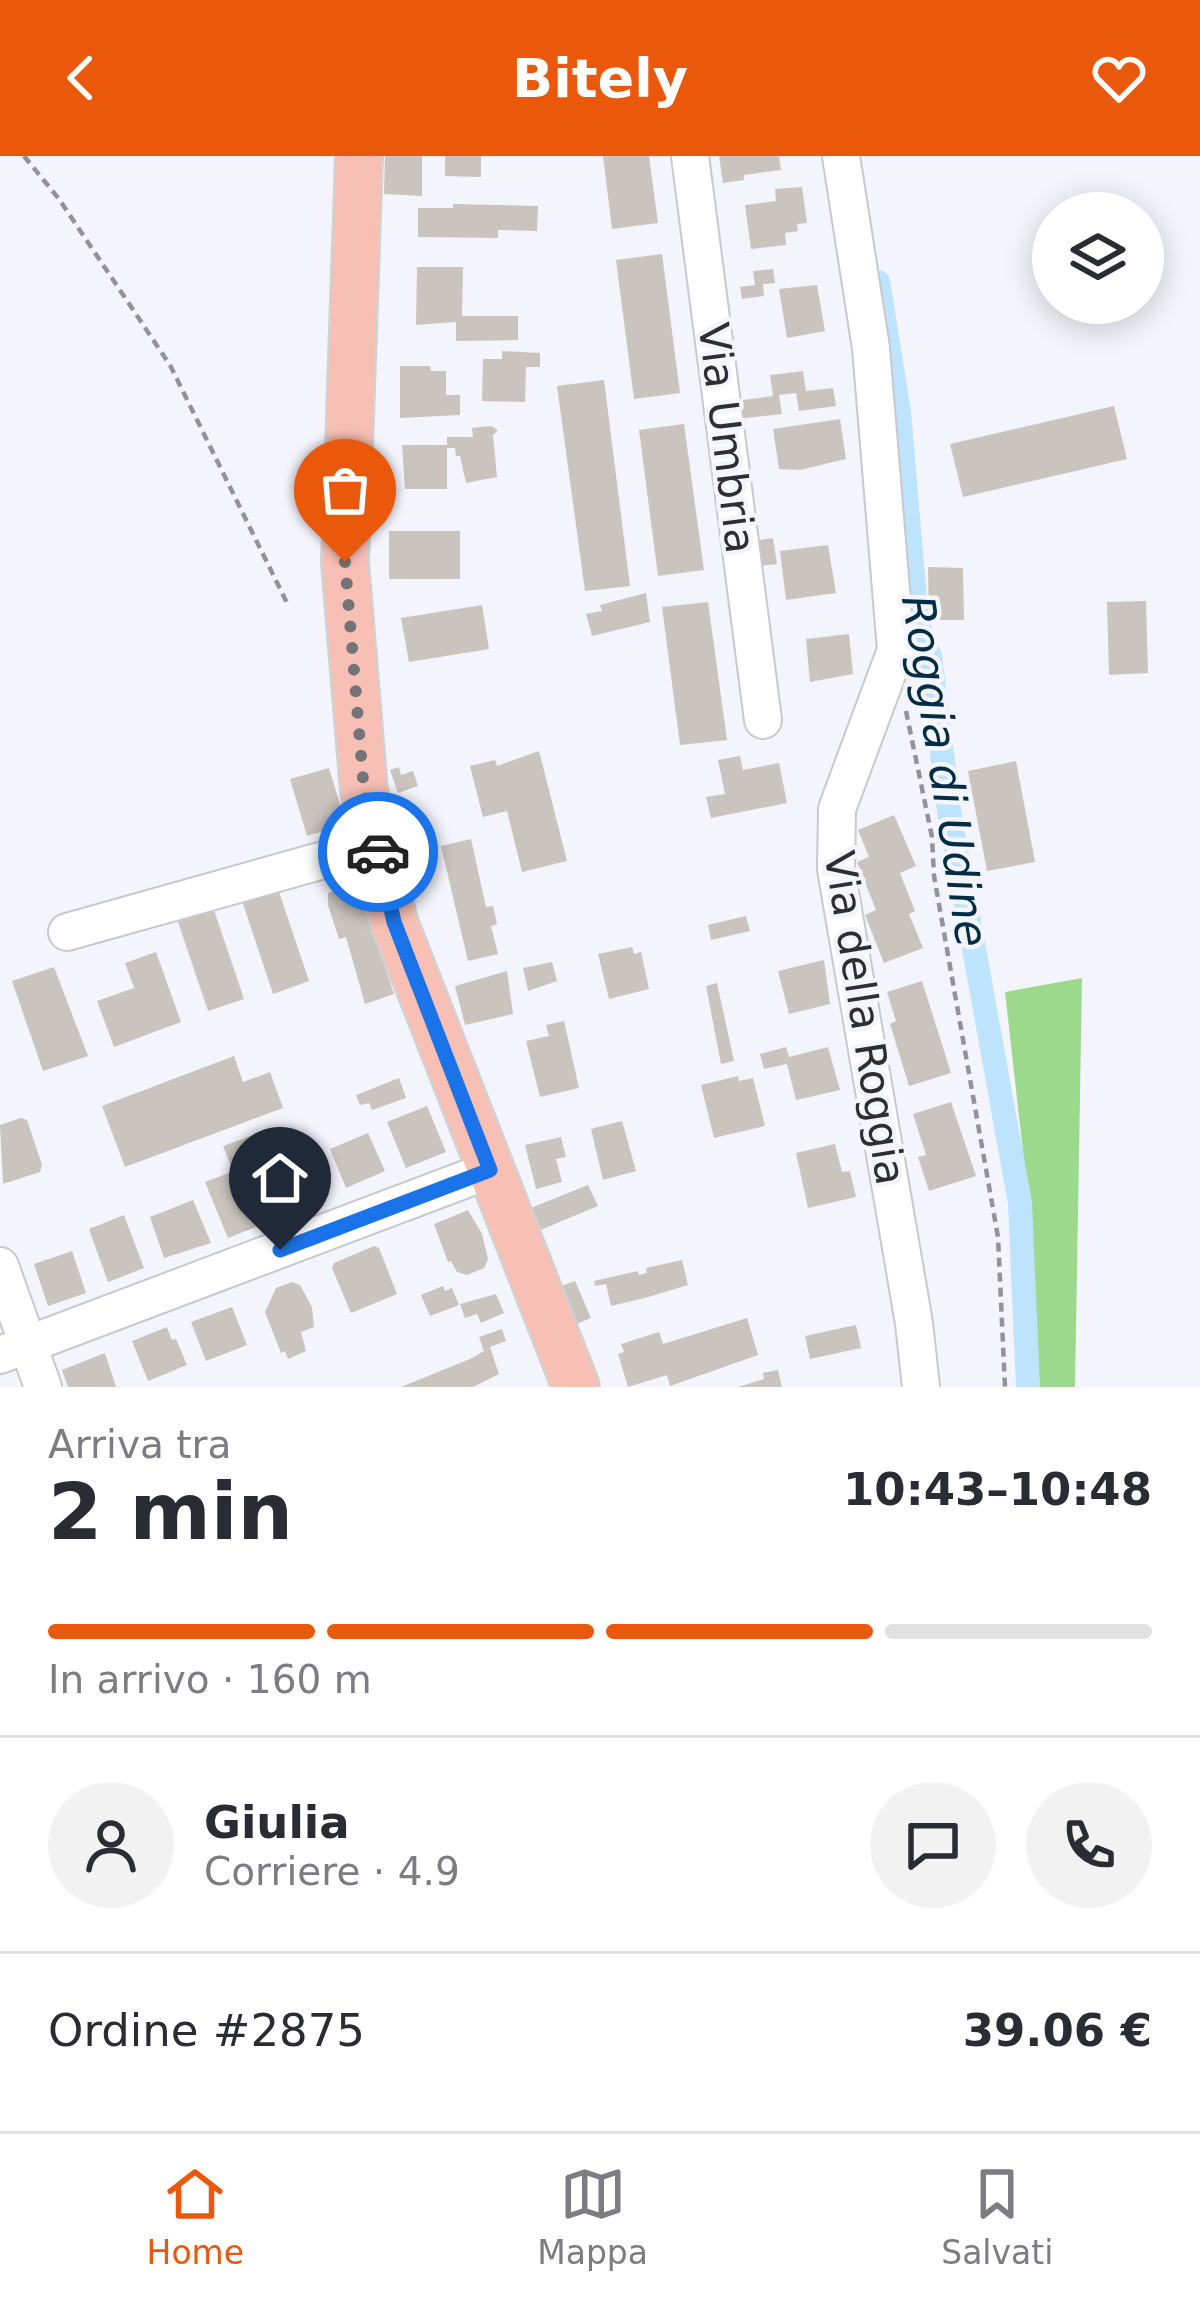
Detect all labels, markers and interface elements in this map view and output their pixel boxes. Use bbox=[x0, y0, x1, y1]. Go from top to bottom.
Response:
icon: back bbox=[48, 45, 114, 111]
icon: heart bbox=[1086, 45, 1152, 111]
text: Bitely bbox=[512, 47, 688, 110]
map controls bbox=[1032, 192, 1164, 324]
button: layers bbox=[1032, 192, 1164, 324]
street label: Via Umbria bbox=[689, 320, 765, 556]
pin bbox=[294, 439, 396, 562]
icon: bag bbox=[312, 457, 378, 523]
water label: Roggia di Udine bbox=[891, 591, 999, 951]
courier bbox=[318, 792, 438, 912]
icon: car bbox=[345, 819, 411, 885]
street label: Via della Roggia bbox=[814, 848, 916, 1188]
pin bbox=[229, 1127, 331, 1250]
icon: home bbox=[247, 1145, 313, 1211]
text: Arriva tra bbox=[48, 1422, 232, 1467]
text: 10:43–10:48 bbox=[843, 1463, 1152, 1516]
text: 2 min bbox=[48, 1467, 293, 1557]
text: In arrivo · 160 m bbox=[48, 1657, 372, 1702]
button: person bbox=[48, 1782, 174, 1908]
button: chat bbox=[870, 1782, 996, 1908]
button: phone bbox=[1026, 1782, 1152, 1908]
text: Giulia bbox=[204, 1796, 350, 1849]
text: Corriere · 4.9 bbox=[204, 1849, 460, 1894]
text: Ordine #2875 bbox=[48, 2004, 365, 2057]
text: 39.06 € bbox=[963, 2004, 1152, 2057]
tab: Home bbox=[147, 2161, 244, 2272]
tab: Mappa bbox=[537, 2161, 648, 2272]
tab: Salvati bbox=[941, 2161, 1053, 2272]

